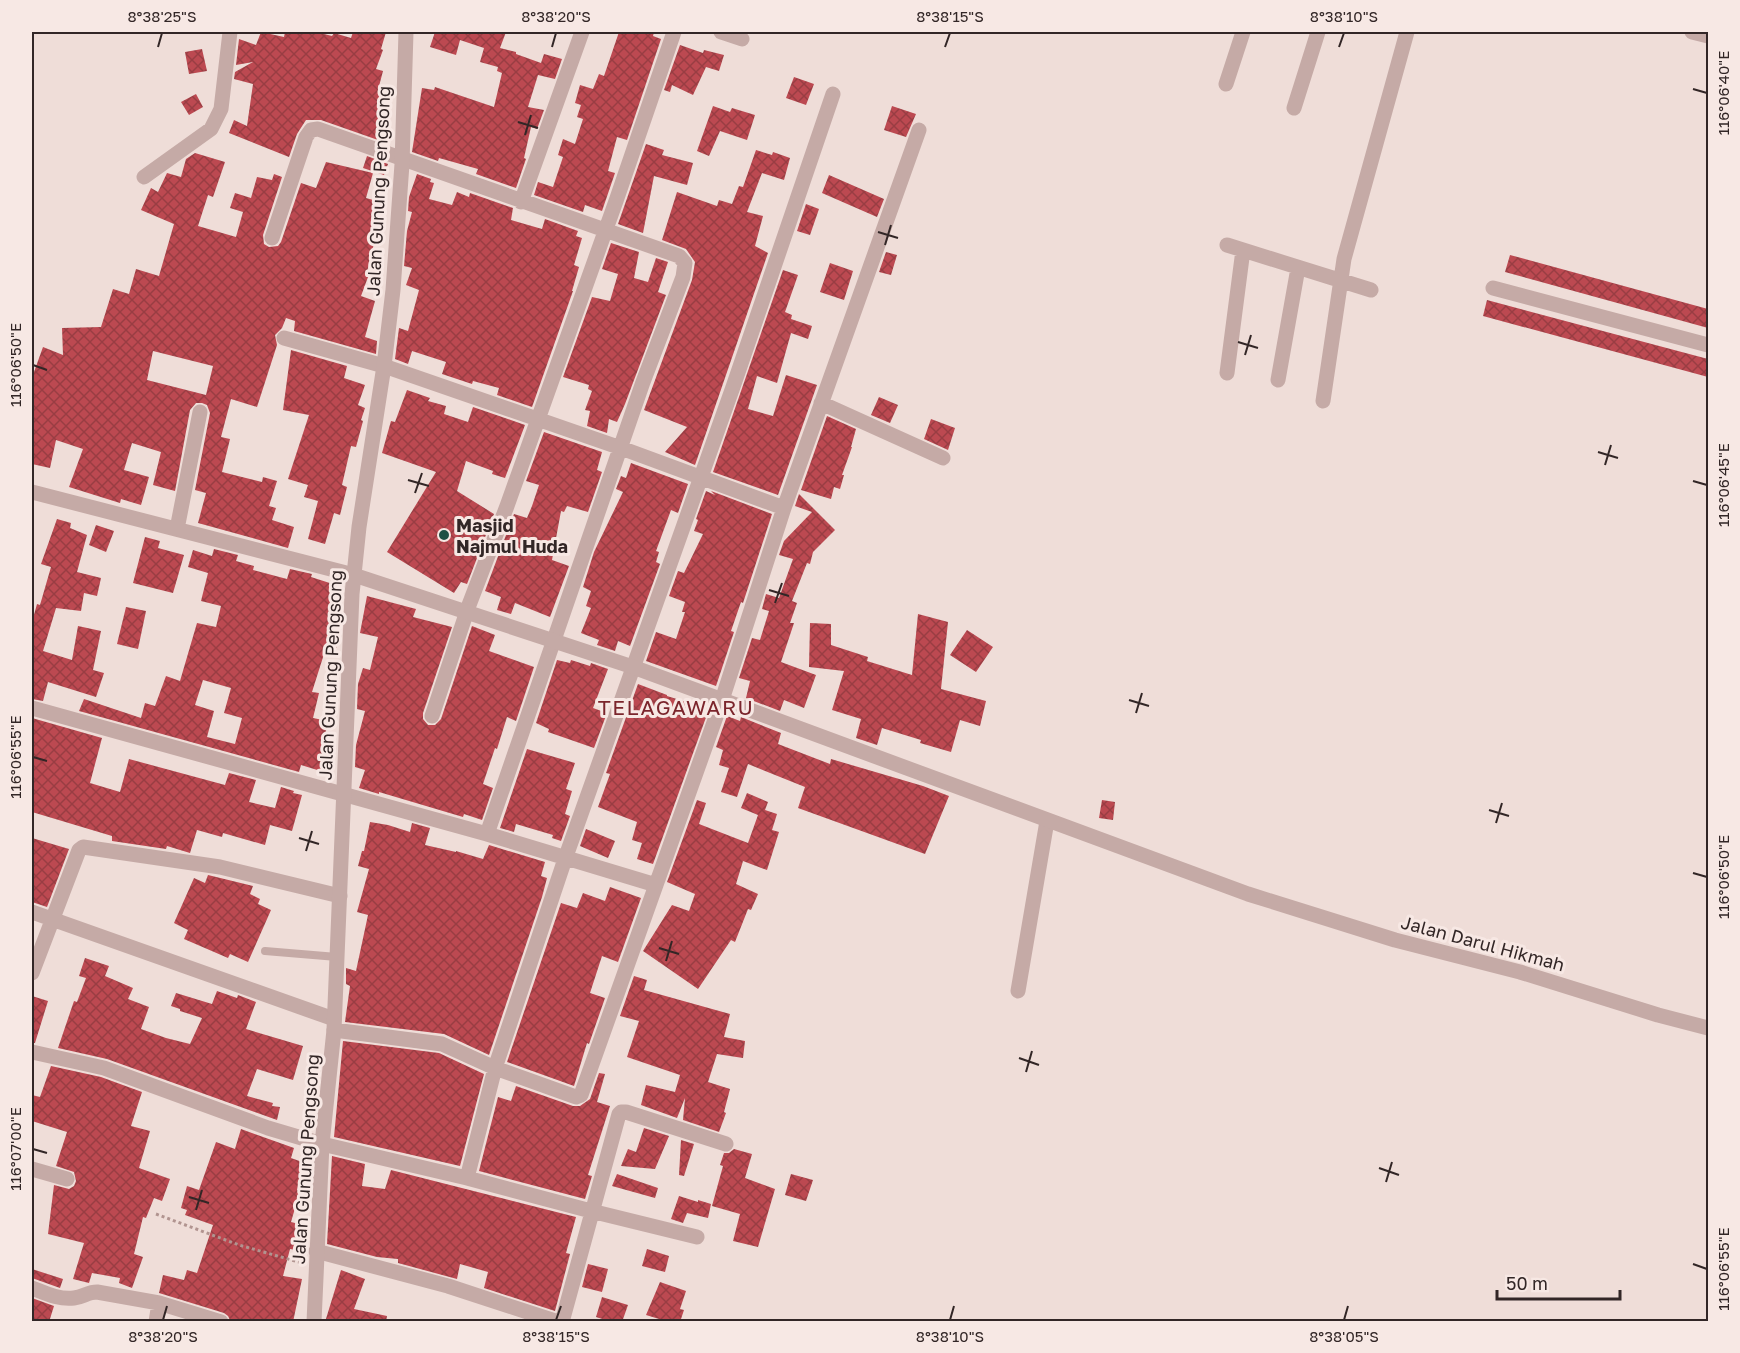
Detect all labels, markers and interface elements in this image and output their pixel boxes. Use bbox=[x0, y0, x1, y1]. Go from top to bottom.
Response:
text: 8°38'25"S bbox=[127, 7, 197, 25]
text: 8°38'20"S bbox=[521, 7, 591, 25]
text: 8°38'15"S bbox=[916, 7, 984, 25]
text: 8°38'10"S bbox=[1310, 7, 1378, 25]
text: 116°06'40"E bbox=[1714, 51, 1732, 135]
street label: Jalan Gunung Pengsong bbox=[362, 85, 394, 297]
text: 116°06'50"E bbox=[6, 323, 24, 407]
text: 116°06'45"E bbox=[1714, 443, 1732, 527]
place label: Masjid Najmul Huda bbox=[456, 514, 568, 557]
marker: Masjid Najmul Huda bbox=[437, 528, 451, 542]
street label: Jalan Gunung Pengsong bbox=[314, 569, 346, 781]
district label: TELAGAWARU bbox=[598, 694, 754, 720]
text: 116°06'55"E bbox=[6, 715, 24, 799]
text: 116°06'50"E bbox=[1714, 835, 1732, 919]
street label: Jalan Darul Hikmah bbox=[1399, 911, 1567, 975]
street label: Jalan Gunung Pengsong bbox=[287, 1053, 323, 1265]
text: 116°07'00"E bbox=[6, 1107, 24, 1191]
text: 116°06'55"E bbox=[1714, 1227, 1732, 1311]
scale bar bbox=[1497, 1263, 1620, 1301]
text: 50 m bbox=[1506, 1272, 1548, 1294]
text: 8°38'20"S bbox=[128, 1327, 198, 1345]
text: 8°38'15"S bbox=[522, 1327, 590, 1345]
text: 8°38'10"S bbox=[916, 1327, 984, 1345]
text: 8°38'05"S bbox=[1309, 1327, 1379, 1345]

